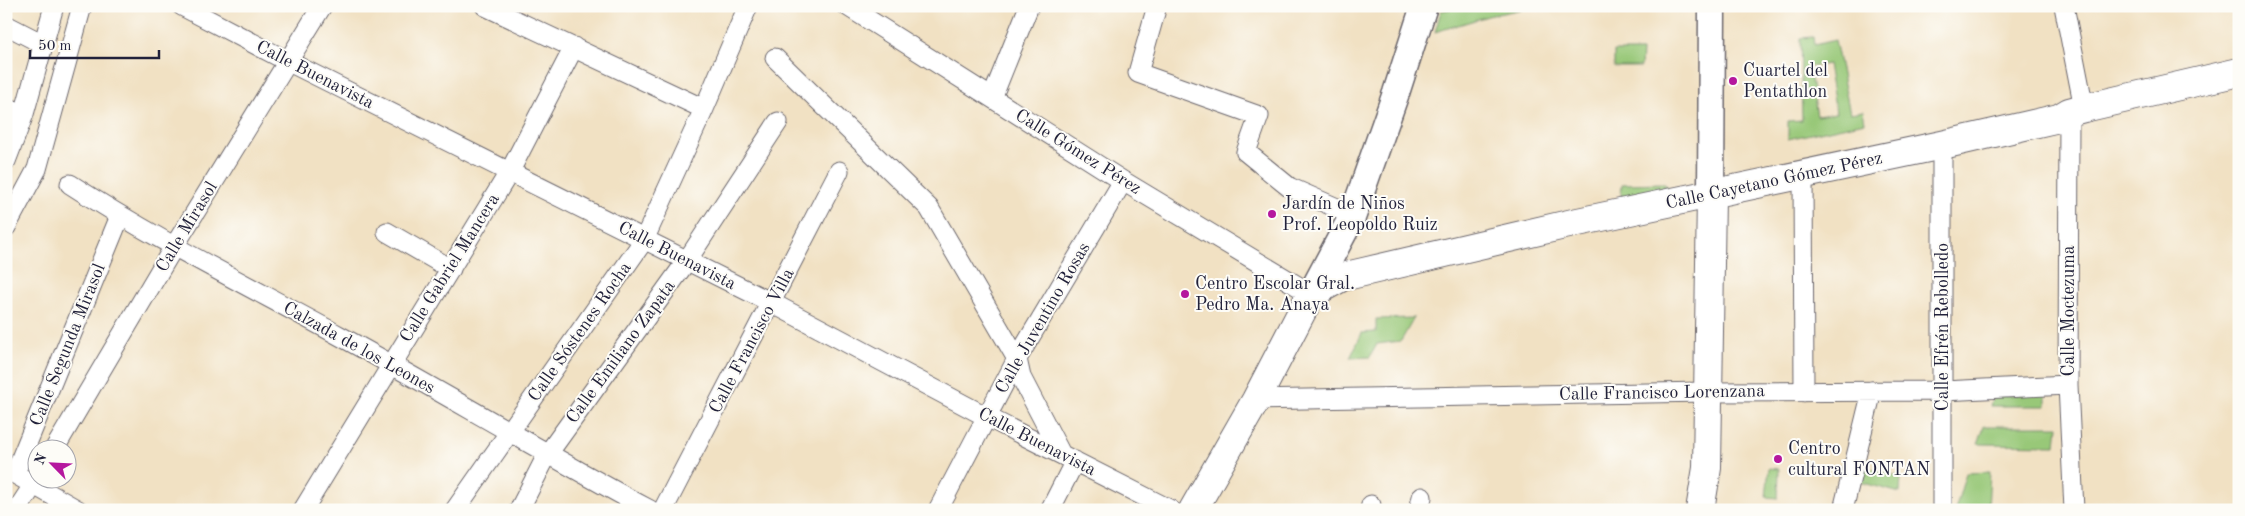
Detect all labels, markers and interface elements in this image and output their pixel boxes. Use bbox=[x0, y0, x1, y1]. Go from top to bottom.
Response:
scale bar bbox=[30, 28, 159, 60]
street label: Calle Buenavista bbox=[253, 38, 377, 113]
text: 50 m bbox=[38, 39, 72, 54]
place label: Cuartel del Pentathlon bbox=[1743, 62, 1828, 101]
marker: Cuartel del Pentathlon bbox=[1727, 75, 1739, 87]
street label: Calle Gómez Pérez bbox=[1012, 106, 1144, 198]
street label: Calle Cayetano Gómez Pérez bbox=[1664, 149, 1884, 213]
street label: Calle Mirasol bbox=[153, 179, 221, 275]
street label: Calle Gabriel Mancera bbox=[397, 190, 503, 346]
place label: Jardín de Niños Prof. Leopoldo Ruiz bbox=[1282, 195, 1438, 234]
marker: Jardín de Niños Prof. Leopoldo Ruiz bbox=[1266, 208, 1278, 220]
street label: Calle Buenavista bbox=[615, 219, 739, 294]
street label: Calle Juventino Rosas bbox=[992, 239, 1094, 397]
street label: Calle Efrén Rebolledo bbox=[1934, 243, 1952, 411]
street label: Calle Moctezuma bbox=[2060, 245, 2078, 377]
street label: Calle Sóstenes Rocha bbox=[525, 259, 635, 405]
street label: Calle Segunda Mirasol bbox=[27, 261, 109, 429]
street label: Calle Francisco Villa bbox=[706, 266, 798, 416]
place label: Centro Escolar Gral. Pedro Ma. Anaya bbox=[1195, 275, 1355, 314]
street label: Calle Emiliano Zapata bbox=[563, 277, 679, 427]
marker: Centro Escolar Gral. Pedro Ma. Anaya bbox=[1179, 288, 1191, 300]
street label: Calzada de los Leones bbox=[280, 299, 438, 397]
street label: Calle Francisco Lorenzana bbox=[1559, 382, 1765, 404]
street label: Calle Buenavista bbox=[975, 405, 1099, 480]
north arrow bbox=[28, 438, 78, 488]
place label: Centro cultural FONTAN bbox=[1788, 440, 1930, 479]
text: N bbox=[32, 451, 50, 467]
marker: Centro cultural FONTAN bbox=[1772, 453, 1784, 465]

